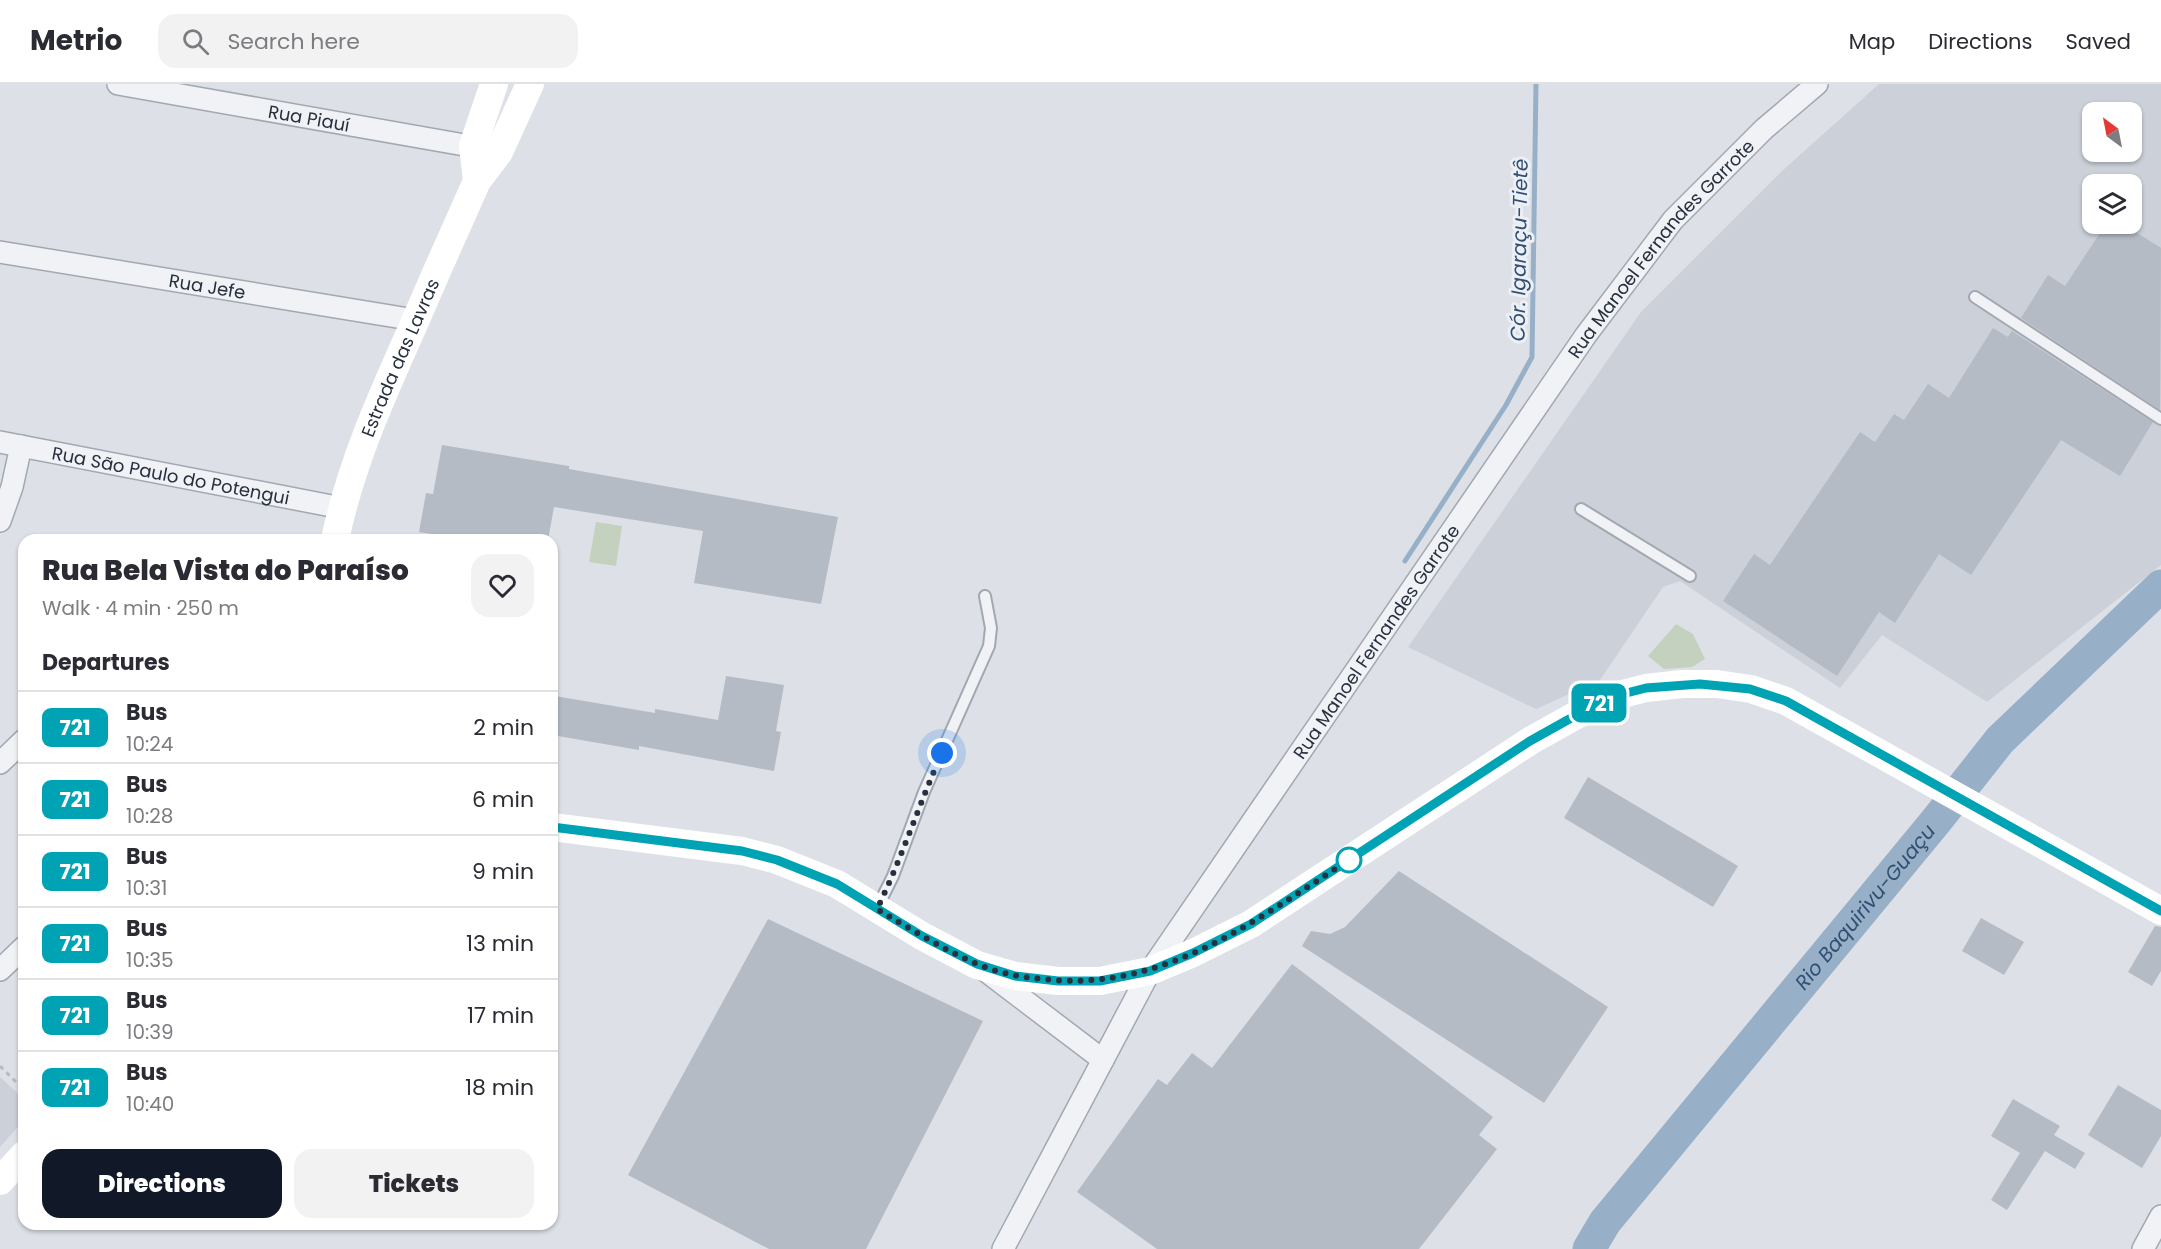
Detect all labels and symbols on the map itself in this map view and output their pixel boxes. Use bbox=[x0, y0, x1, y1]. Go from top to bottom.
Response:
street label: Rua Piauí bbox=[266, 98, 352, 137]
north arrow bbox=[2082, 102, 2142, 162]
street label: Rua Manoel Fernandes Garrote bbox=[1561, 133, 1760, 363]
water label: Cór. Igaraçu-Tietê bbox=[1503, 158, 1535, 342]
street label: Rua Jefe bbox=[167, 267, 247, 305]
street label: Estrada das Lavras bbox=[355, 274, 445, 440]
street label: Rua São Paulo do Potengui bbox=[50, 440, 292, 510]
street label: Rua Manoel Fernandes Garrote bbox=[1287, 519, 1465, 764]
line badge: 721 bbox=[1564, 684, 1634, 722]
your location bbox=[927, 738, 957, 768]
water label: Rio Baquirivu-Guaçu bbox=[1788, 818, 1942, 996]
unlabelled marker bbox=[1336, 847, 1362, 873]

